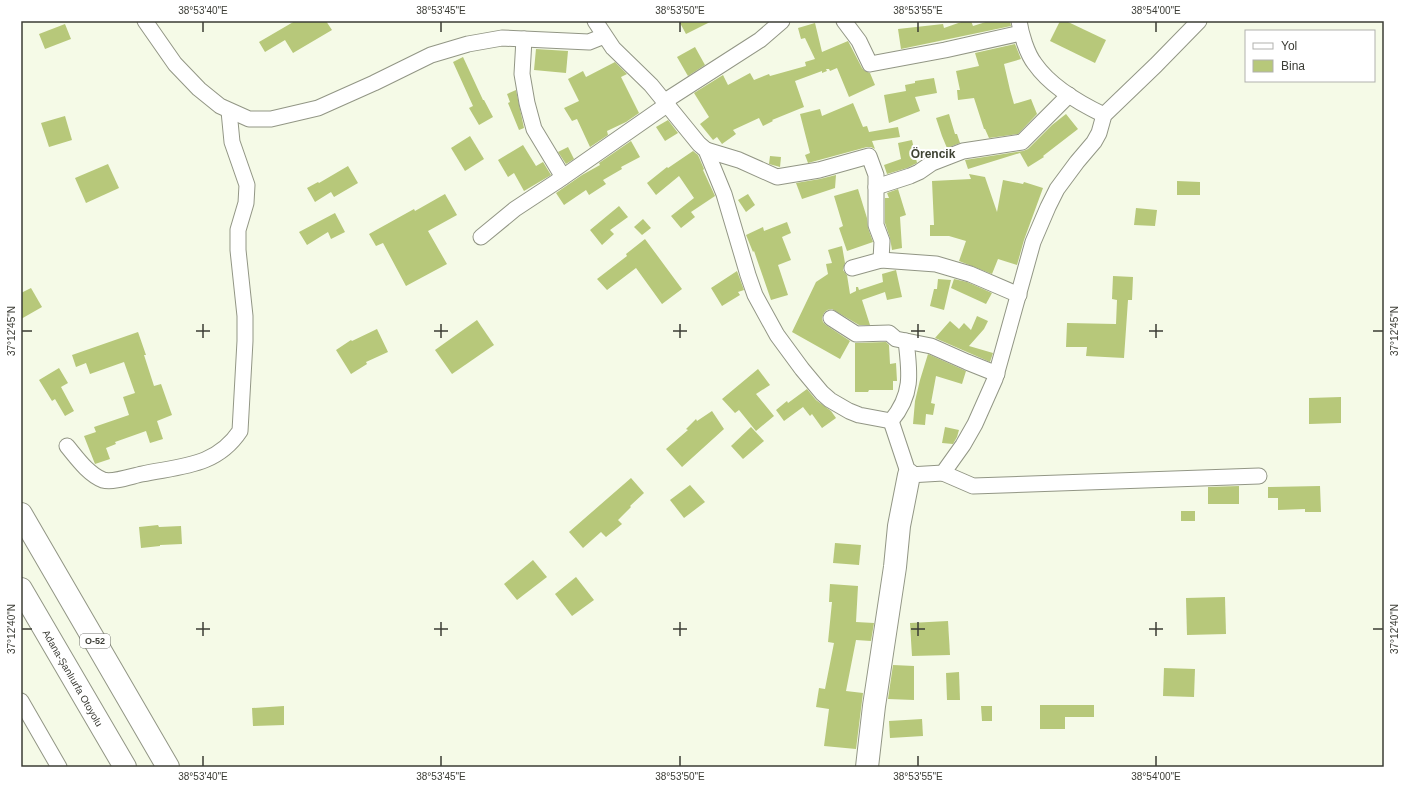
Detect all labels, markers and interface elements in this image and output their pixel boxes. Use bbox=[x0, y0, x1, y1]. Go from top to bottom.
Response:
text: 38°53'40"E bbox=[178, 5, 228, 16]
text: 38°53'45"E bbox=[416, 5, 466, 16]
text: 38°53'50"E bbox=[655, 5, 705, 16]
text: 38°53'55"E bbox=[893, 5, 943, 16]
text: 38°54'00"E bbox=[1131, 5, 1181, 16]
legend bbox=[1245, 30, 1375, 82]
text: Yol bbox=[1281, 39, 1297, 53]
text: Bina bbox=[1281, 59, 1305, 73]
district label: Örencik bbox=[911, 146, 956, 161]
text: 37°12'45"N bbox=[6, 306, 17, 356]
text: 37°12'45"N bbox=[1389, 306, 1400, 356]
text: 37°12'40"N bbox=[6, 604, 17, 654]
text: 37°12'40"N bbox=[1389, 604, 1400, 654]
street label: Adana-Şanlıurfa Otoyolu bbox=[40, 628, 105, 728]
road number: O-52 bbox=[80, 634, 110, 648]
text: 38°53'40"E bbox=[178, 771, 228, 782]
text: 38°53'45"E bbox=[416, 771, 466, 782]
text: 38°53'50"E bbox=[655, 771, 705, 782]
text: 38°53'55"E bbox=[893, 771, 943, 782]
text: 38°54'00"E bbox=[1131, 771, 1181, 782]

